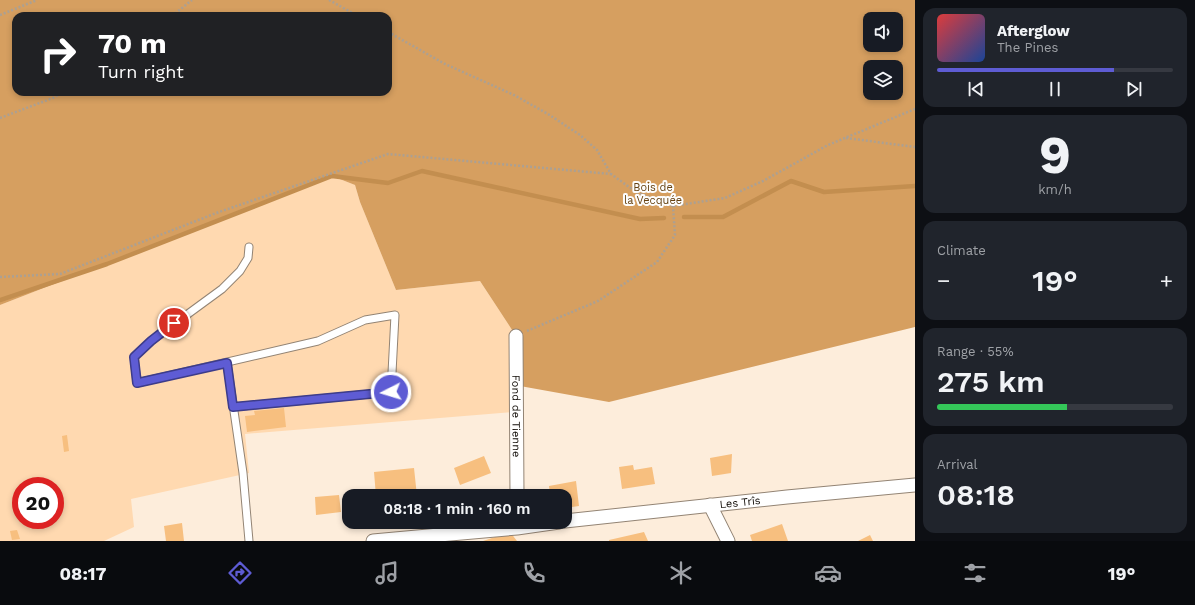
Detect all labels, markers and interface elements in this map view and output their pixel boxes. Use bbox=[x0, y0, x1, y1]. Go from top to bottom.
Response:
map controls bbox=[863, 12, 903, 100]
button: sound bbox=[863, 12, 903, 52]
text: Afterglow bbox=[997, 22, 1070, 40]
text: 70 m bbox=[98, 27, 167, 60]
icon: right bbox=[32, 28, 84, 80]
text: The Pines bbox=[997, 40, 1058, 55]
button: layers bbox=[863, 60, 903, 100]
text: Turn right bbox=[98, 61, 184, 82]
icon: previous bbox=[965, 78, 987, 100]
icon: pause bbox=[1044, 78, 1066, 100]
icon: next bbox=[1123, 78, 1145, 100]
text: 9 bbox=[1039, 125, 1071, 186]
park label: Bois de la Vecquée bbox=[624, 181, 682, 207]
text: km/h bbox=[1038, 182, 1072, 197]
text: Climate bbox=[937, 243, 986, 258]
text: 19° bbox=[1032, 263, 1078, 298]
text: − bbox=[937, 268, 950, 293]
text: + bbox=[1160, 268, 1173, 293]
pin bbox=[157, 306, 191, 340]
icon: arrive bbox=[163, 312, 185, 334]
text: Range · 55% bbox=[937, 344, 1014, 359]
text: 275 km bbox=[937, 364, 1045, 399]
position arrow bbox=[370, 371, 412, 413]
street label: Fond de Tienne bbox=[510, 375, 523, 457]
text: Arrival bbox=[937, 457, 978, 472]
speed limit sign: 20 bbox=[12, 477, 64, 529]
text: 08:18 bbox=[937, 477, 1015, 512]
street label: Les Trîs bbox=[719, 493, 761, 511]
text: 08:18 · 1 min · 160 m bbox=[384, 500, 530, 518]
icon: directions bbox=[226, 559, 254, 587]
icon: music bbox=[373, 559, 401, 587]
icon: phone bbox=[520, 559, 548, 587]
icon: climate bbox=[667, 559, 695, 587]
icon: car bbox=[814, 559, 842, 587]
icon: filters bbox=[961, 559, 989, 587]
text: 08:17 bbox=[60, 563, 107, 584]
text: 19° bbox=[1108, 563, 1135, 584]

